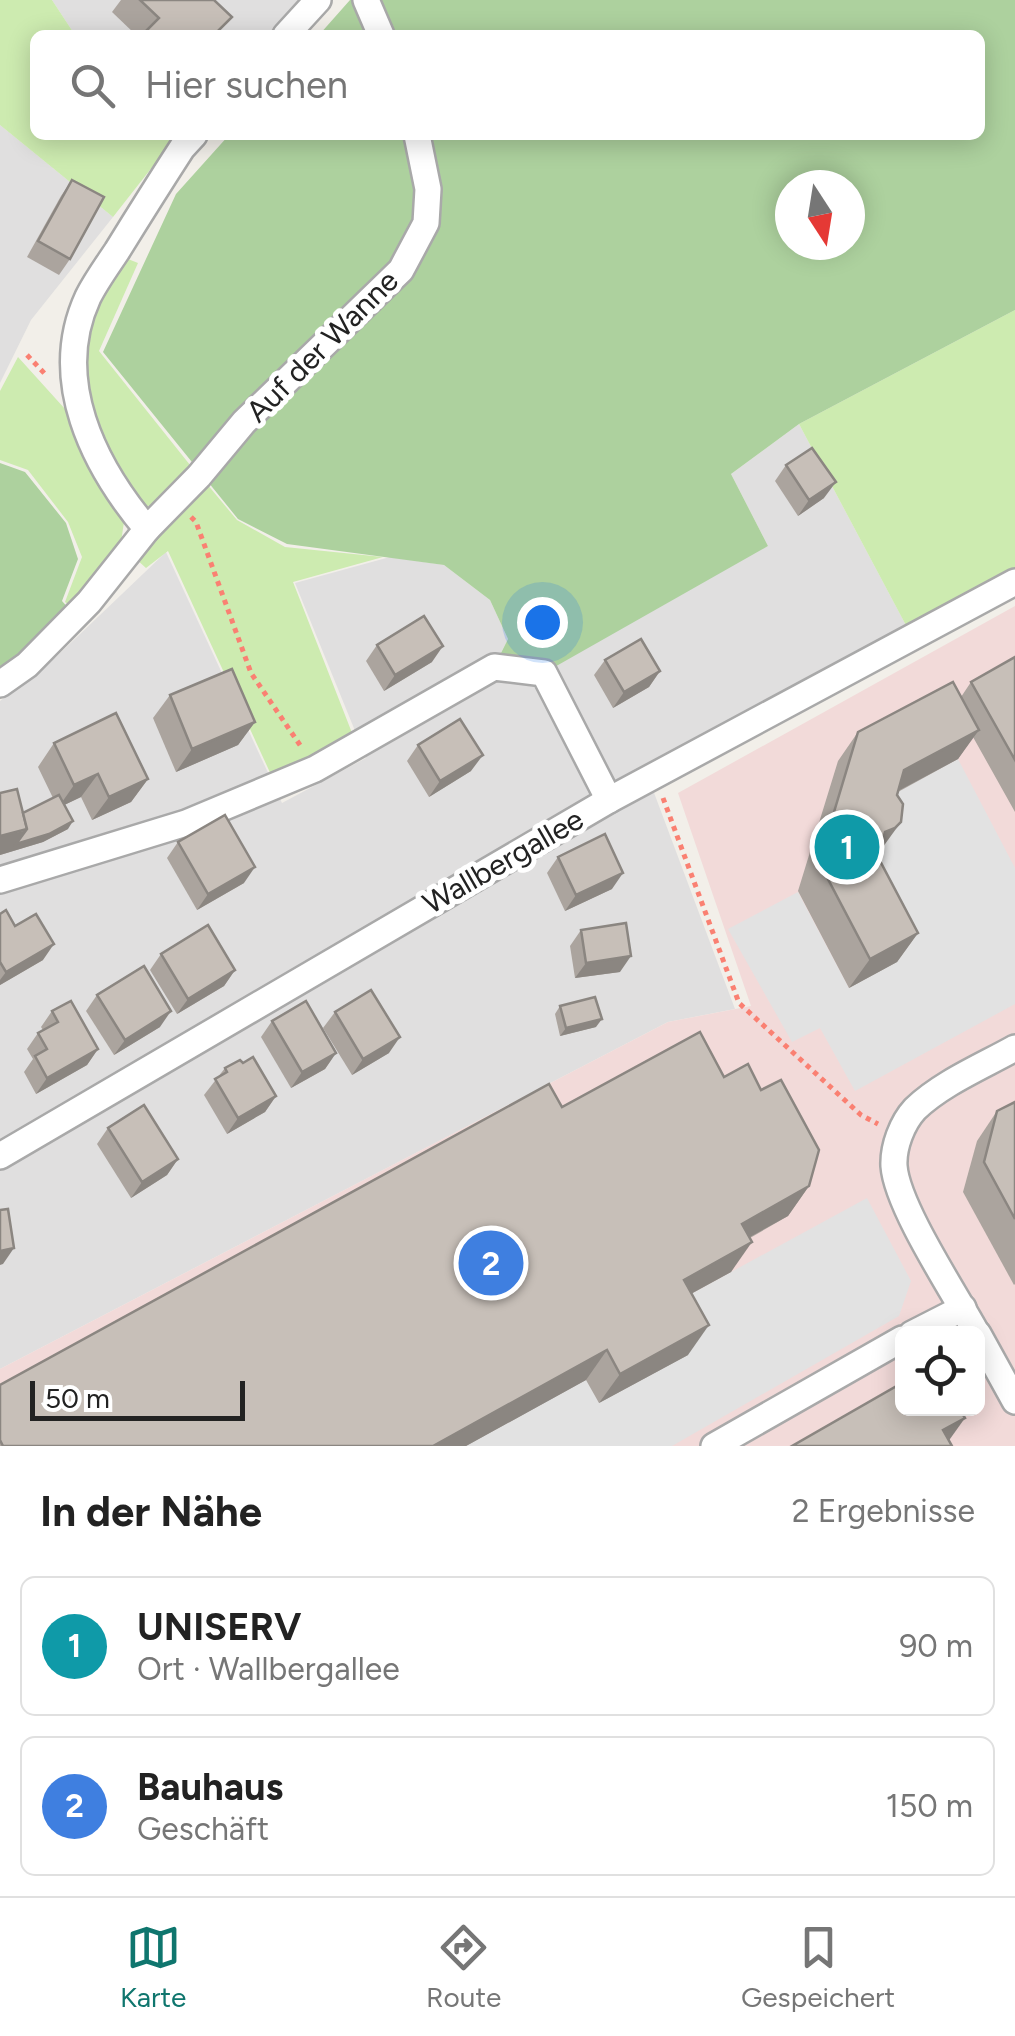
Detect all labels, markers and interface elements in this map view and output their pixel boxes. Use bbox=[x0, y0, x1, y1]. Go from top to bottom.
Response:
search box bbox=[30, 30, 985, 140]
icon: search bbox=[65, 58, 120, 113]
text: Hier suchen bbox=[145, 62, 348, 108]
north arrow bbox=[775, 170, 865, 260]
street label: Auf der Wanne bbox=[238, 262, 406, 430]
your location bbox=[517, 597, 568, 648]
street label: Wallbergallee bbox=[416, 800, 590, 922]
pin: 1 bbox=[814, 810, 880, 884]
pin: 2 bbox=[458, 1226, 524, 1300]
map controls bbox=[895, 1326, 985, 1416]
button: locate bbox=[895, 1326, 985, 1416]
scale bar bbox=[30, 1376, 245, 1420]
text: 50 m bbox=[45, 1381, 110, 1415]
text: In der Nähe bbox=[40, 1486, 262, 1537]
text: 2 Ergebnisse bbox=[792, 1492, 975, 1530]
text: UNISERV bbox=[137, 1604, 302, 1650]
text: 1 bbox=[68, 1627, 81, 1665]
text: 90 m bbox=[899, 1627, 973, 1665]
text: Ort · Wallbergallee bbox=[137, 1650, 400, 1688]
text: Bauhaus bbox=[137, 1764, 283, 1810]
text: 2 bbox=[65, 1787, 84, 1825]
text: 150 m bbox=[886, 1787, 973, 1825]
text: Geschäft bbox=[137, 1810, 269, 1848]
tab: Karte bbox=[120, 1920, 186, 2014]
tab: Route bbox=[426, 1920, 501, 2014]
tab: Gespeichert bbox=[741, 1920, 895, 2014]

